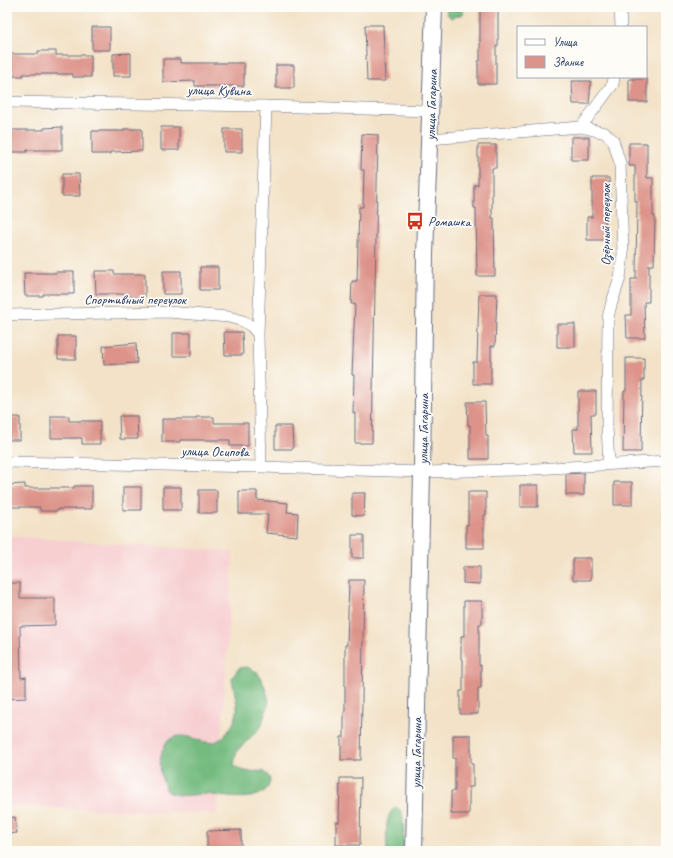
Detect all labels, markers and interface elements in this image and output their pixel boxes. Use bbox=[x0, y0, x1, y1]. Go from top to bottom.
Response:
legend bbox=[517, 26, 647, 78]
text: Улица bbox=[553, 34, 578, 50]
text: Здание bbox=[553, 54, 584, 70]
street label: улица Гагарина bbox=[422, 68, 441, 142]
street label: улица Кувина bbox=[186, 81, 252, 100]
street label: Озёрный переулок bbox=[597, 182, 614, 266]
bus stop icon: Ромашка bbox=[405, 211, 425, 231]
place label: Ромашка bbox=[428, 213, 472, 230]
street label: Спортивный переулок bbox=[84, 291, 188, 308]
street label: улица Гагарина bbox=[414, 393, 433, 466]
street label: улица Осипова bbox=[180, 442, 250, 461]
street label: улица Гагарина bbox=[407, 717, 426, 790]

